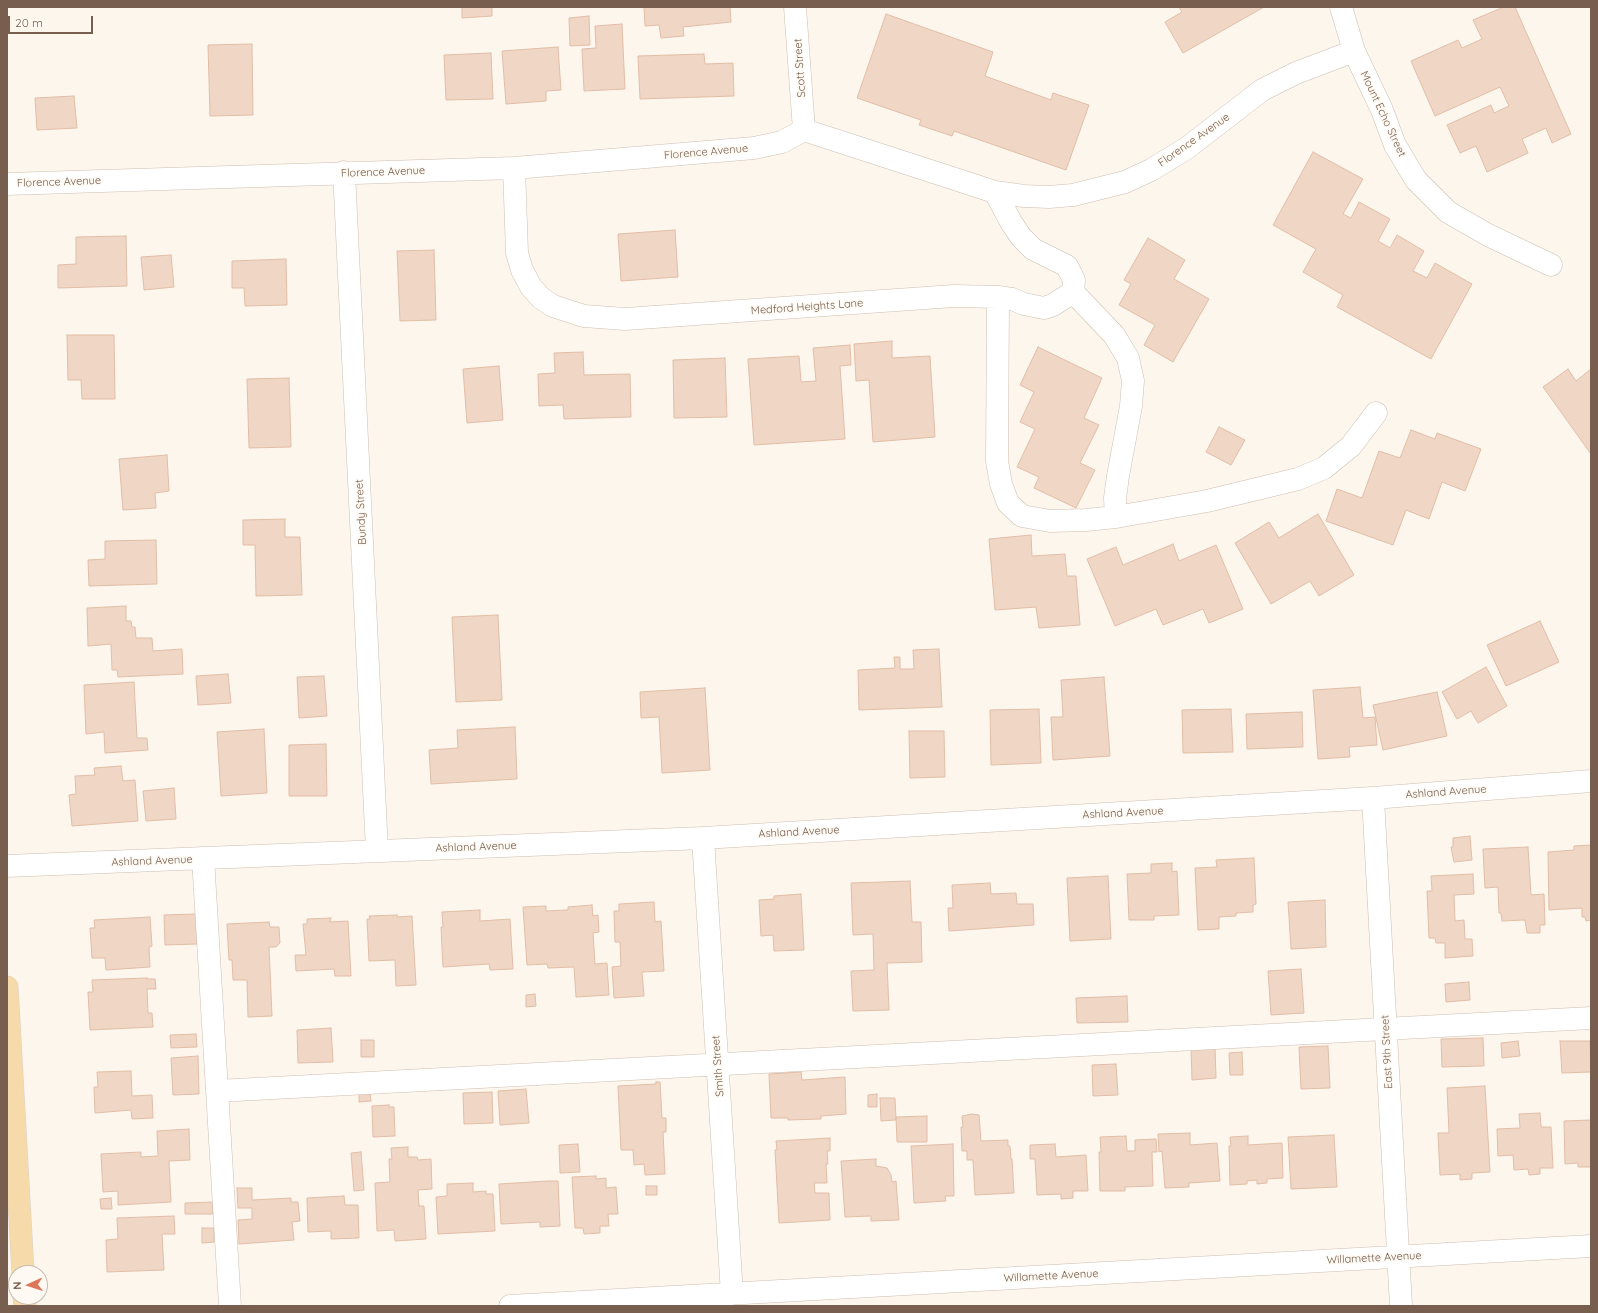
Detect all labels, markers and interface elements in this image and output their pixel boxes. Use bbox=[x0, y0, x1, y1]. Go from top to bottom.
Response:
scale bar bbox=[10, 8, 95, 34]
text: 20 m bbox=[15, 15, 43, 30]
street label: Scott Street bbox=[791, 38, 809, 98]
street label: Mount Echo Street bbox=[1357, 69, 1409, 159]
street label: Florence Avenue bbox=[1156, 110, 1232, 170]
street label: Florence Avenue bbox=[663, 142, 749, 162]
street label: Florence Avenue bbox=[341, 164, 425, 180]
street label: Florence Avenue bbox=[17, 174, 101, 190]
street label: Medford Heights Lane bbox=[750, 296, 864, 318]
street label: Bundy Street bbox=[353, 479, 369, 545]
street label: Ashland Avenue bbox=[1405, 783, 1487, 801]
street label: Ashland Avenue bbox=[1082, 804, 1164, 822]
street label: Ashland Avenue bbox=[758, 823, 840, 841]
street label: Ashland Avenue bbox=[435, 839, 517, 855]
street label: Ashland Avenue bbox=[111, 853, 193, 869]
street label: East 9th Street bbox=[1378, 1015, 1396, 1089]
street label: Smith Street bbox=[709, 1035, 727, 1097]
street label: Willamette Avenue bbox=[1326, 1249, 1422, 1267]
north arrow bbox=[8, 1265, 48, 1305]
street label: Willamette Avenue bbox=[1003, 1267, 1099, 1285]
text: N bbox=[10, 1281, 24, 1290]

